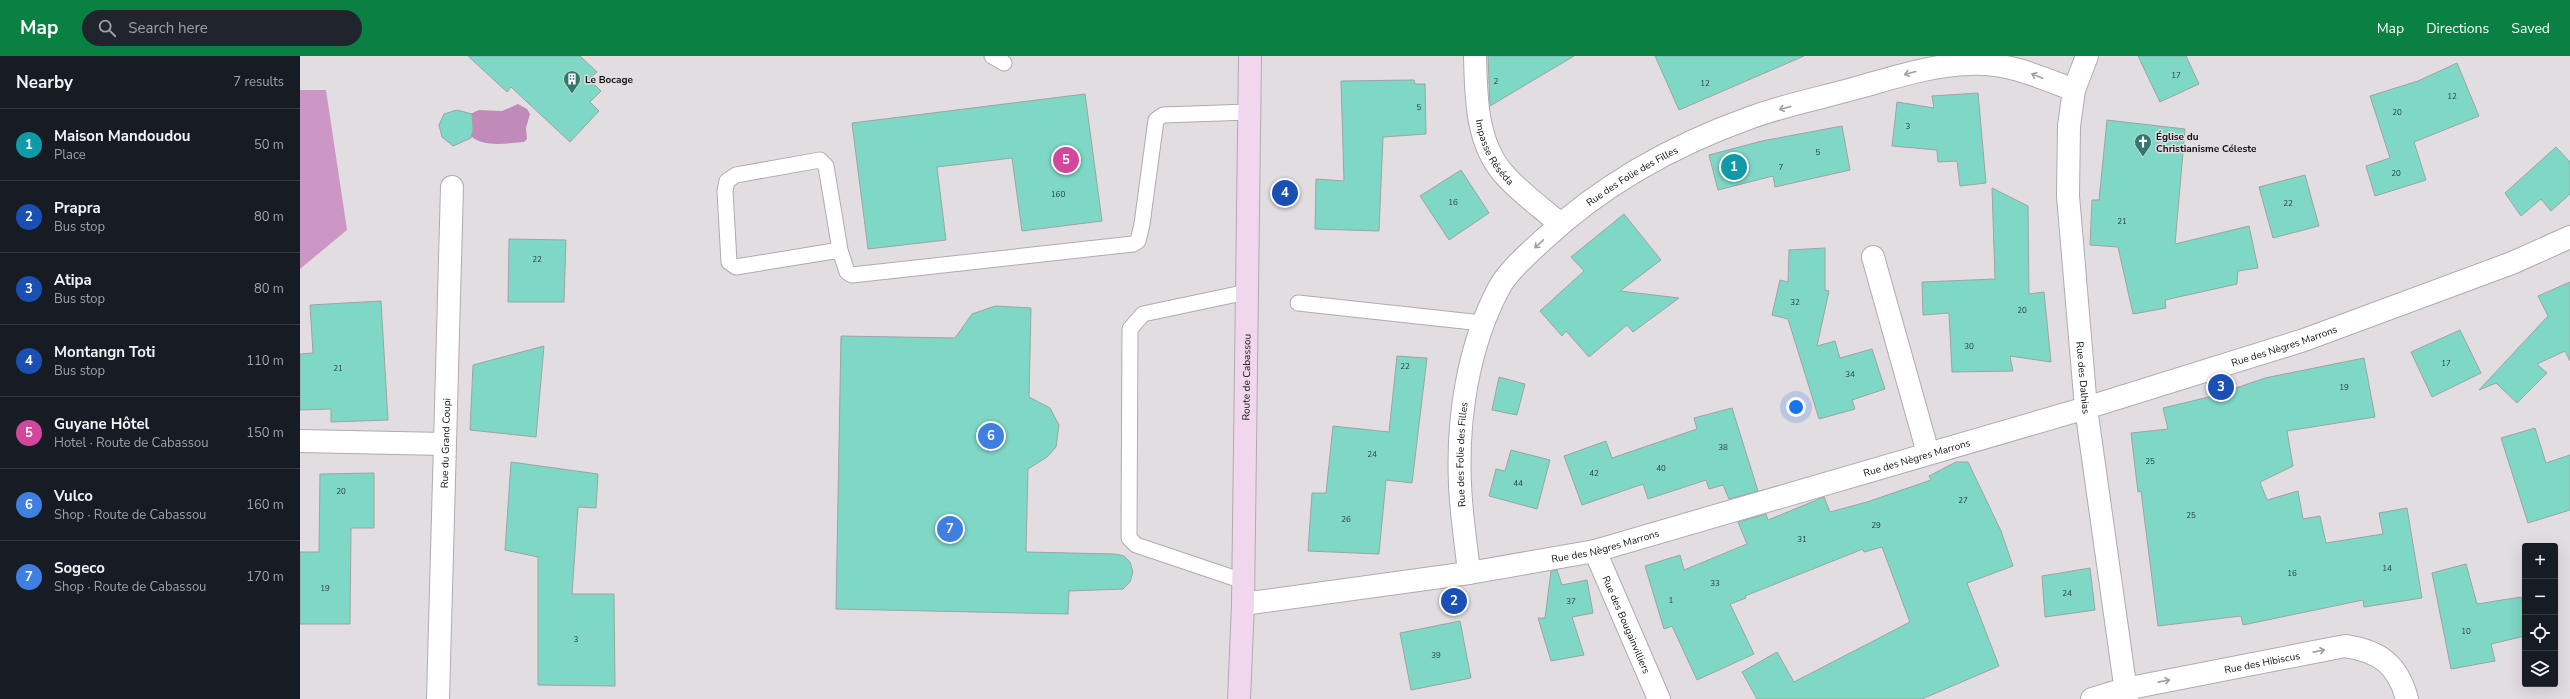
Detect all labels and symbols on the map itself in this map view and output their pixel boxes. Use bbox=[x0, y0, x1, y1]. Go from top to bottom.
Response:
building icon: Le Bocage bbox=[562, 69, 582, 94]
one-way arrow bbox=[1904, 70, 1917, 77]
house number: 17 bbox=[2171, 70, 2181, 81]
one-way arrow bbox=[2032, 71, 2044, 79]
place label: Le Bocage bbox=[585, 73, 634, 87]
house number: 2 bbox=[1494, 76, 1499, 87]
house number: 12 bbox=[1700, 78, 1710, 89]
house number: 12 bbox=[2447, 91, 2457, 102]
house number: 5 bbox=[1417, 102, 1422, 113]
one-way arrow bbox=[1778, 105, 1791, 112]
house number: 20 bbox=[2392, 107, 2402, 118]
street label: Impasse Réséda bbox=[1472, 118, 1517, 189]
house number: 3 bbox=[1906, 121, 1911, 132]
place label: Église du Christianisme Céleste bbox=[2156, 130, 2257, 156]
church icon: Église du Christianisme Céleste bbox=[2133, 132, 2153, 157]
street label: Rue des Folie des Filles bbox=[1584, 143, 1681, 210]
pin: 5 bbox=[1053, 145, 1079, 175]
house number: 5 bbox=[1816, 147, 1821, 158]
pin: 1 bbox=[1721, 152, 1747, 182]
house number: 7 bbox=[1779, 162, 1784, 173]
house number: 20 bbox=[2391, 168, 2401, 179]
pin: 4 bbox=[1272, 178, 1298, 208]
house number: 160 bbox=[1051, 189, 1065, 200]
house number: 16 bbox=[1448, 197, 1458, 208]
house number: 22 bbox=[2283, 198, 2293, 209]
house number: 21 bbox=[2117, 216, 2127, 227]
one-way arrow bbox=[1534, 239, 1544, 248]
house number: 22 bbox=[532, 254, 542, 265]
house number: 32 bbox=[1790, 297, 1800, 308]
house number: 20 bbox=[2017, 305, 2027, 316]
street label: Rue des Nègres Marrons bbox=[2230, 322, 2339, 370]
street label: Route de Cabassou bbox=[1239, 334, 1254, 421]
house number: 30 bbox=[1964, 341, 1974, 352]
street label: Rue des Dalhias bbox=[2072, 341, 2093, 415]
house number: 17 bbox=[2441, 358, 2451, 369]
house number: 22 bbox=[1400, 361, 1410, 372]
house number: 21 bbox=[333, 363, 343, 374]
house number: 34 bbox=[1845, 369, 1855, 380]
pin: 3 bbox=[2208, 372, 2234, 402]
house number: 19 bbox=[2339, 382, 2349, 393]
your location bbox=[1786, 397, 1806, 417]
street label: Rue du Grand Coupi bbox=[438, 398, 454, 488]
street label: Rue des Folie des Filles bbox=[1454, 401, 1472, 508]
pin: 6 bbox=[978, 421, 1004, 451]
street label: Rue des Nègres Marrons bbox=[1862, 436, 1972, 480]
house number: 38 bbox=[1718, 442, 1728, 453]
house number: 24 bbox=[1367, 449, 1377, 460]
house number: 25 bbox=[2145, 456, 2155, 467]
house number: 40 bbox=[1656, 463, 1666, 474]
house number: 42 bbox=[1589, 468, 1599, 479]
house number: 44 bbox=[1513, 478, 1523, 489]
house number: 20 bbox=[336, 486, 346, 497]
house number: 27 bbox=[1958, 495, 1968, 506]
house number: 25 bbox=[2186, 510, 2196, 521]
pin: 7 bbox=[937, 514, 963, 544]
house number: 26 bbox=[1341, 514, 1351, 525]
house number: 29 bbox=[1871, 520, 1881, 531]
street label: Rue des Nègres Marrons bbox=[1550, 527, 1661, 567]
house number: 31 bbox=[1797, 534, 1807, 545]
house number: 14 bbox=[2382, 563, 2392, 574]
house number: 16 bbox=[2287, 568, 2297, 579]
street label: Rue des Bougainvilliers bbox=[1599, 574, 1653, 676]
house number: 33 bbox=[1710, 578, 1720, 589]
house number: 19 bbox=[320, 583, 330, 594]
pin: 2 bbox=[1441, 586, 1467, 616]
house number: 24 bbox=[2062, 588, 2072, 599]
house number: 1 bbox=[1669, 595, 1674, 606]
house number: 37 bbox=[1566, 596, 1576, 607]
house number: 10 bbox=[2461, 626, 2471, 637]
house number: 3 bbox=[574, 634, 579, 645]
one-way arrow bbox=[2312, 647, 2325, 655]
street label: Rue des Hibiscus bbox=[2223, 649, 2301, 677]
house number: 39 bbox=[1431, 650, 1441, 661]
one-way arrow bbox=[2157, 677, 2170, 685]

